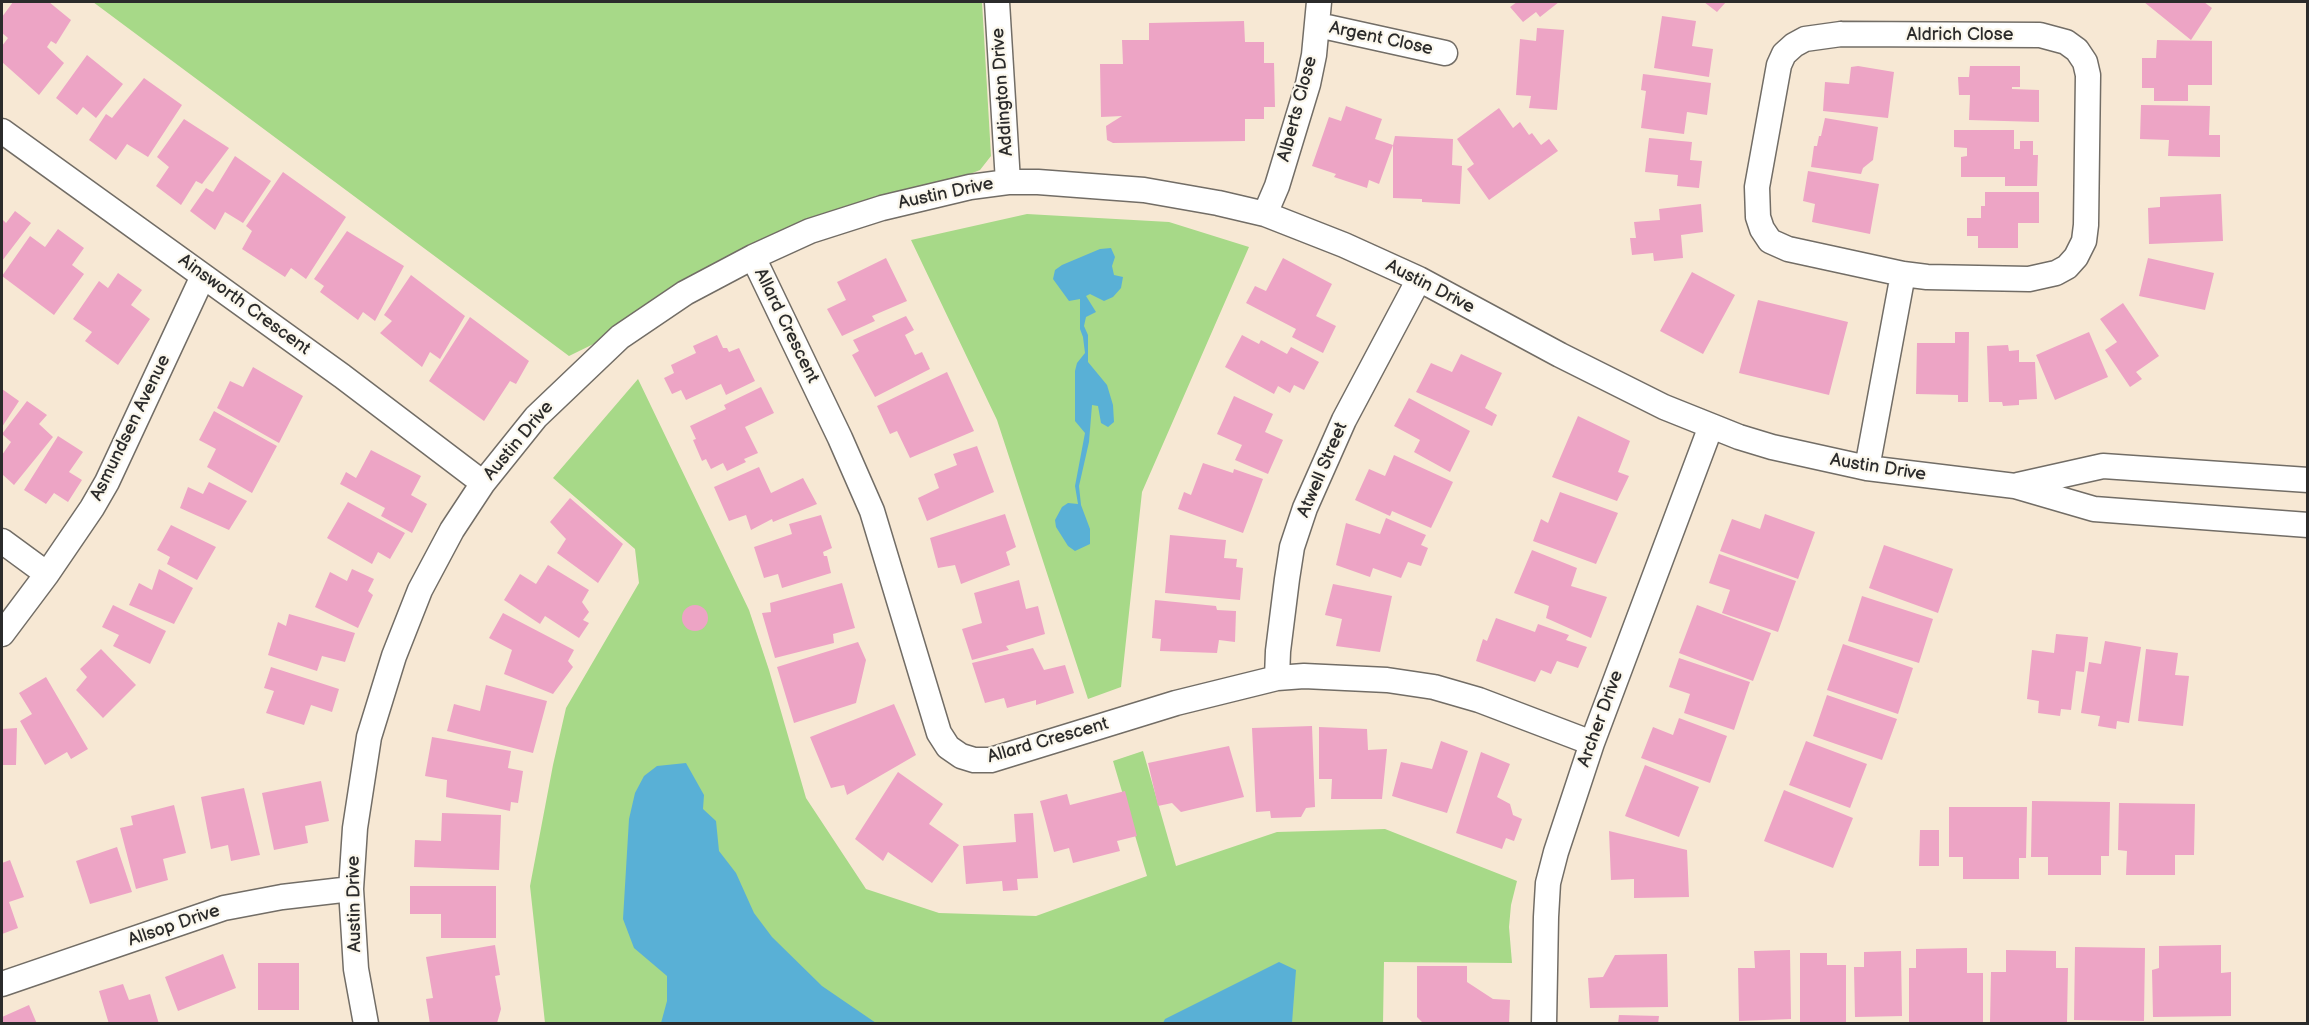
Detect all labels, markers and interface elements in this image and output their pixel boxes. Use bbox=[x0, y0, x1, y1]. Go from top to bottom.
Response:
street label: Argent Close bbox=[1327, 17, 1435, 61]
street label: Aldrich Close bbox=[1907, 24, 2013, 46]
street label: Addington Drive bbox=[988, 27, 1018, 157]
street label: Alberts Close bbox=[1274, 54, 1322, 164]
street label: Austin Drive bbox=[896, 173, 996, 215]
street label: Ainsworth Crescent bbox=[174, 250, 314, 360]
street label: Austin Drive bbox=[1382, 255, 1478, 319]
street label: Allard Crescent bbox=[749, 265, 823, 387]
street label: Asmundsen Avenue bbox=[86, 352, 176, 504]
street label: Austin Drive bbox=[480, 397, 558, 485]
street label: Atwell Street bbox=[1293, 419, 1353, 521]
street label: Austin Drive bbox=[1828, 450, 1928, 486]
street label: Archer Drive bbox=[1574, 668, 1628, 770]
street label: Allard Crescent bbox=[985, 713, 1111, 769]
street label: Austin Drive bbox=[343, 855, 367, 953]
street label: Allsop Drive bbox=[125, 900, 223, 952]

